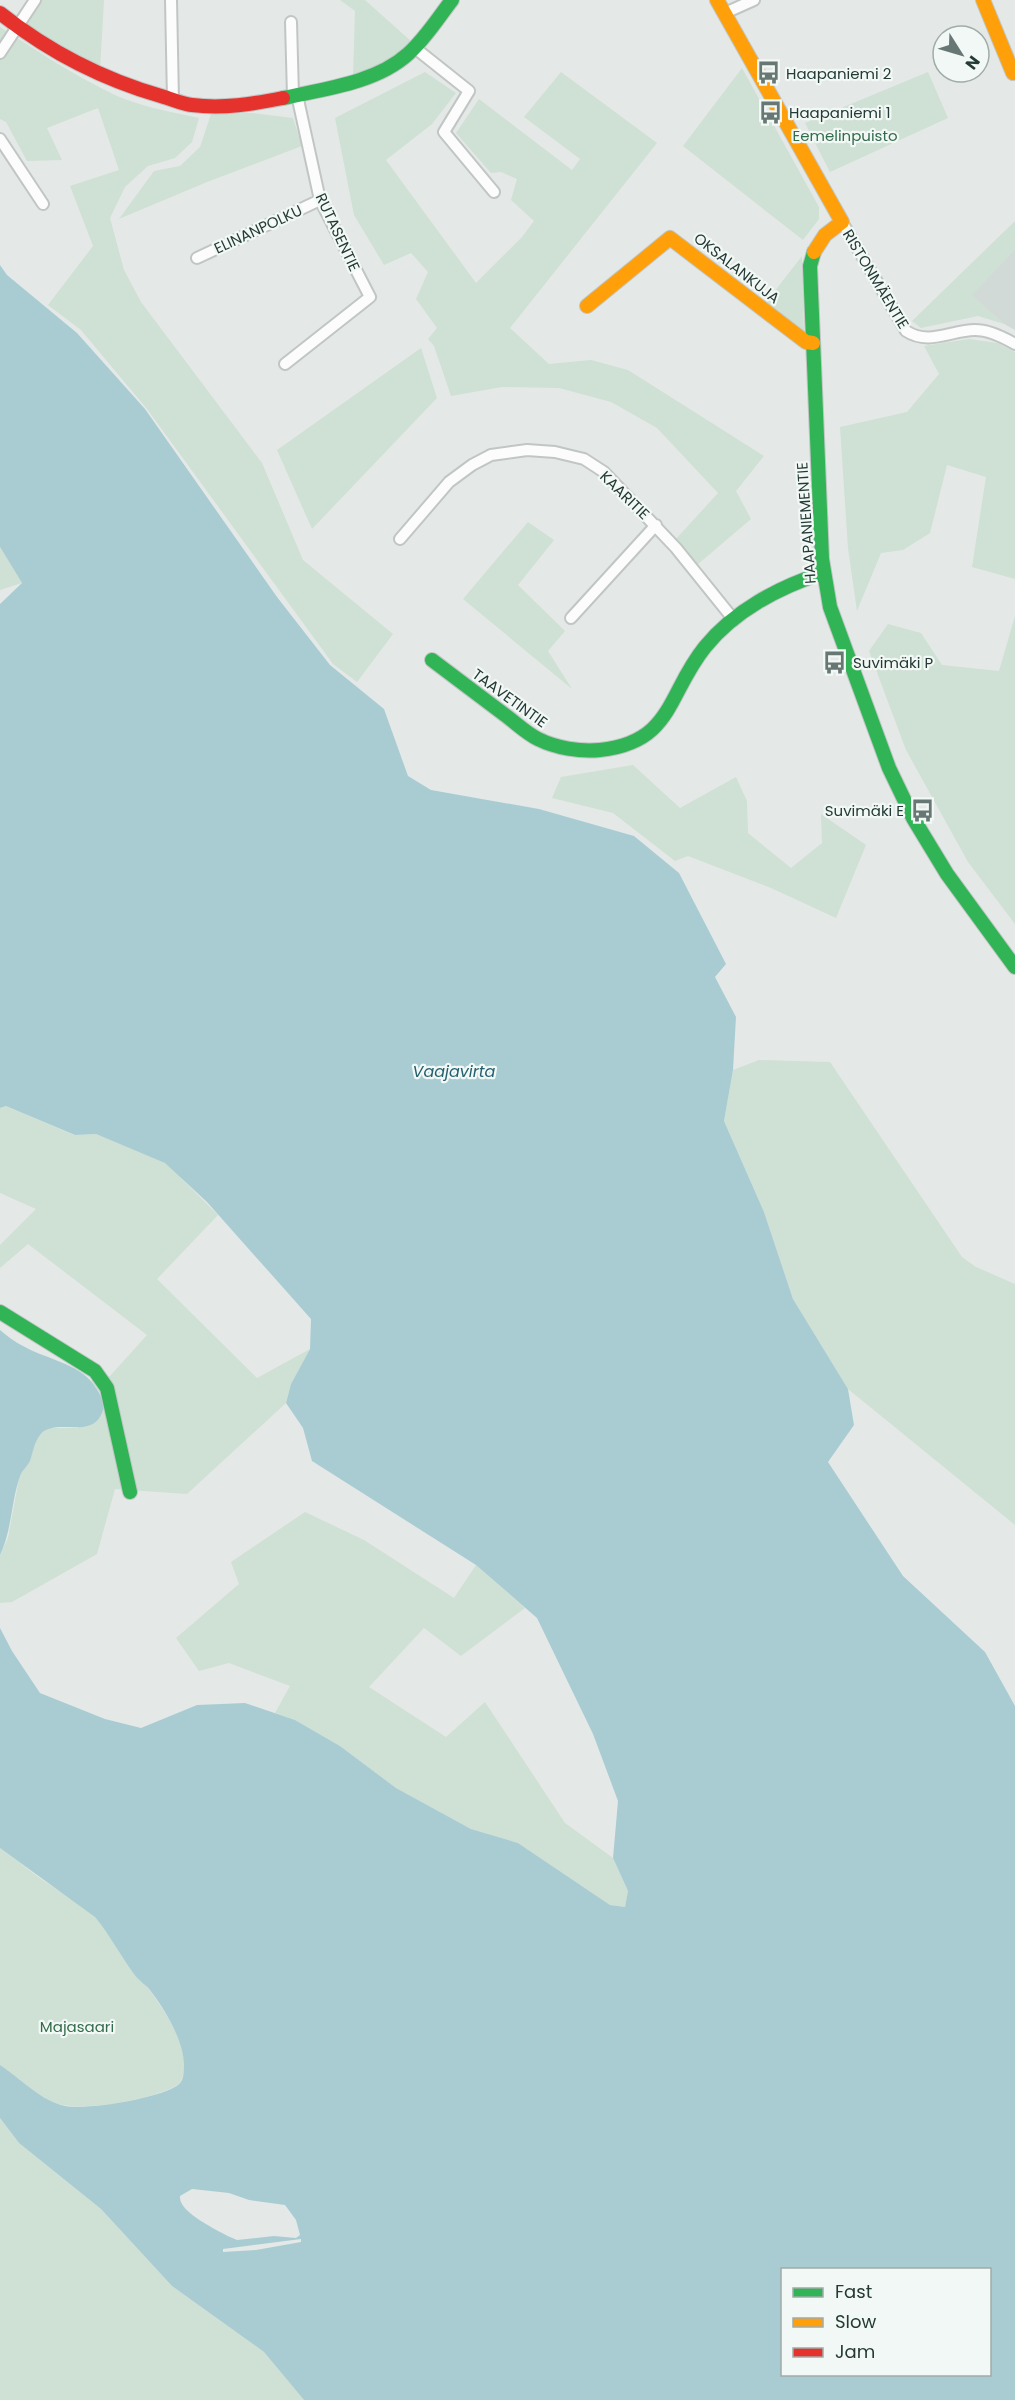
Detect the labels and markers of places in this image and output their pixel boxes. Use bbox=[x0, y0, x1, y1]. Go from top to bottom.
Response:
bus stop icon: Haapaniemi 2 bbox=[755, 60, 781, 86]
place label: Haapaniemi 2 bbox=[786, 63, 891, 84]
bus stop icon: Haapaniemi 1 bbox=[758, 99, 784, 125]
place label: Haapaniemi 1 bbox=[789, 102, 890, 123]
bus stop icon: Suvimäki P bbox=[822, 649, 848, 675]
place label: Suvimäki P bbox=[853, 652, 934, 673]
bus stop icon: Suvimäki E bbox=[909, 797, 935, 823]
place label: Suvimäki E bbox=[825, 800, 904, 821]

